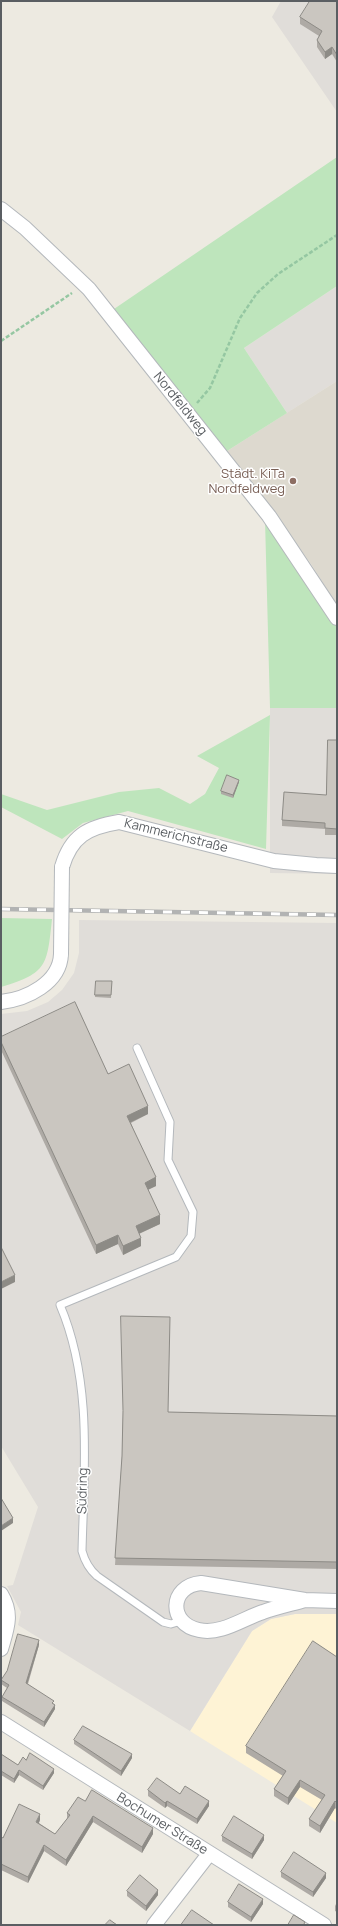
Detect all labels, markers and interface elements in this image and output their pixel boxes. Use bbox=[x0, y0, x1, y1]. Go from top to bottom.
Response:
street label: Nordfeldweg bbox=[150, 369, 210, 439]
place label: Städt. KiTa Nordfeldweg bbox=[208, 466, 285, 497]
marker: Städt. KiTa Nordfeldweg bbox=[288, 476, 298, 486]
street label: Kammerichstraße bbox=[123, 816, 229, 856]
street label: Südring bbox=[75, 1468, 91, 1514]
street label: Bochumer Straße bbox=[114, 1790, 210, 1858]

